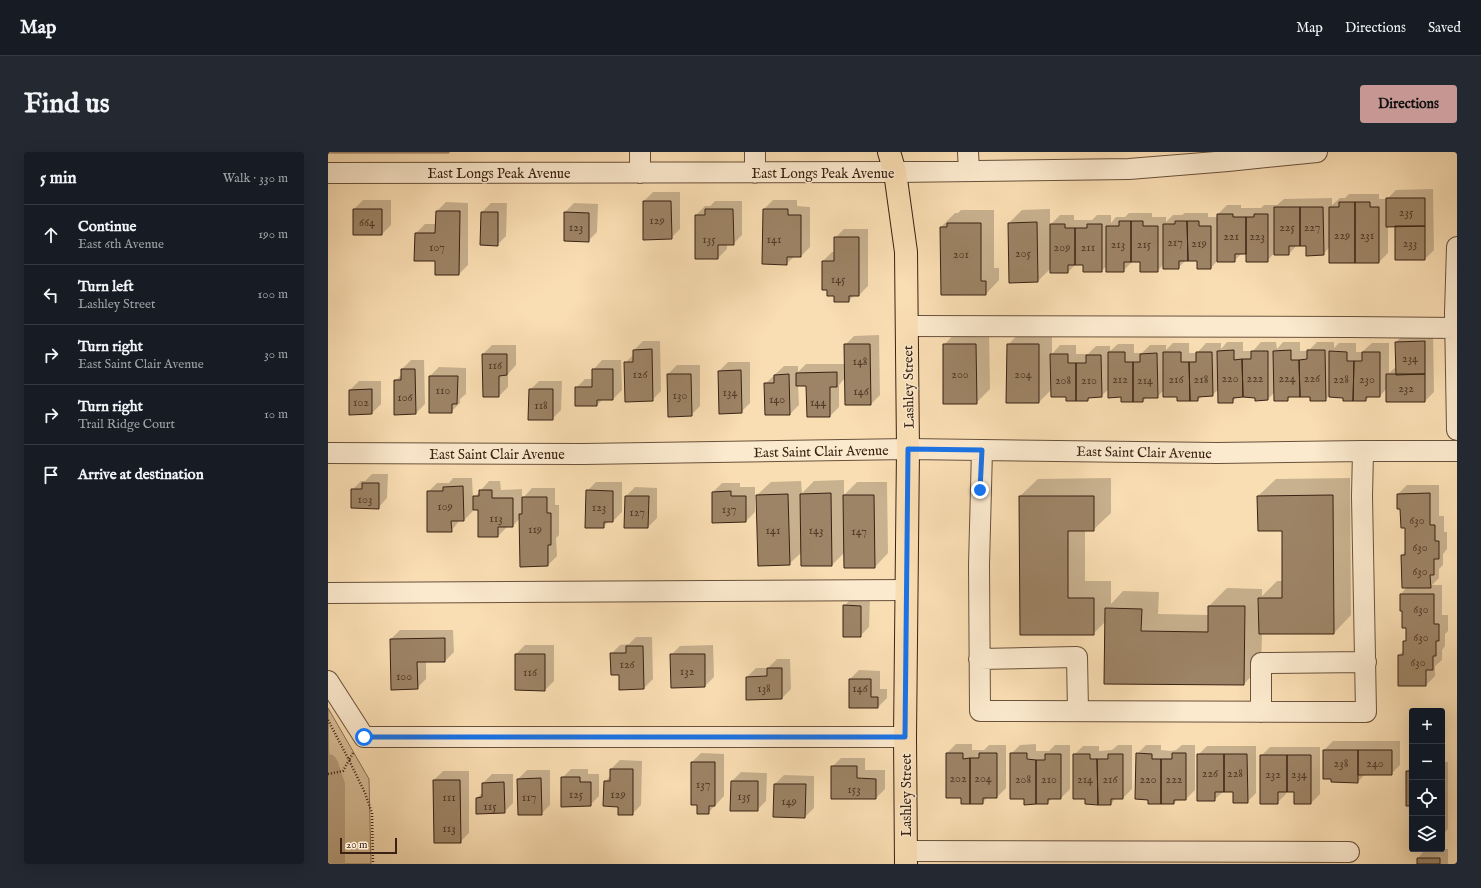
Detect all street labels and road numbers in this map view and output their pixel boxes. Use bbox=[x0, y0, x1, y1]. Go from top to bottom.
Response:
street label: East Longs Peak Avenue bbox=[428, 165, 571, 183]
street label: East Longs Peak Avenue bbox=[752, 165, 895, 183]
street label: Lashley Street bbox=[899, 345, 919, 429]
street label: East Saint Clair Avenue bbox=[753, 442, 889, 462]
street label: East Saint Clair Avenue bbox=[1076, 443, 1212, 463]
street label: East Saint Clair Avenue bbox=[429, 446, 565, 464]
street label: Lashley Street bbox=[898, 753, 916, 837]

